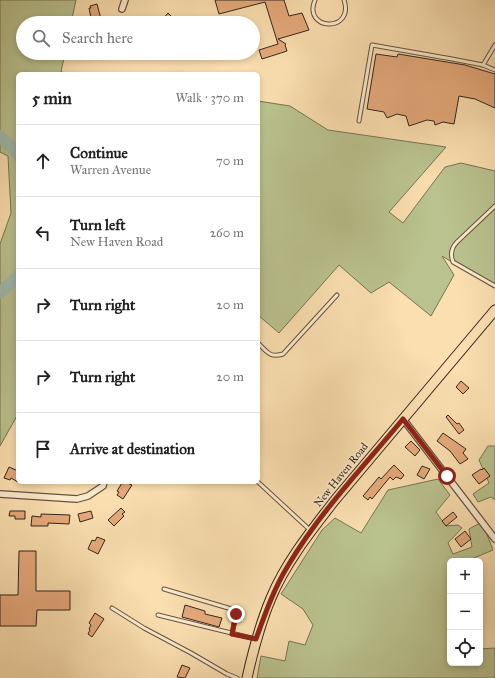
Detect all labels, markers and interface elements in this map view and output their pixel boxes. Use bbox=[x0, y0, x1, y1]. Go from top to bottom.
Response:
search box bbox=[16, 16, 260, 60]
icon: search bbox=[30, 27, 52, 49]
text: Search here bbox=[62, 29, 133, 47]
text: 5 min bbox=[32, 88, 72, 109]
text: Walk · 370 m bbox=[175, 90, 244, 106]
text: Continue bbox=[70, 144, 128, 162]
icon: ahead bbox=[32, 150, 54, 172]
text: 70 m bbox=[216, 153, 244, 169]
text: Warren Avenue bbox=[70, 162, 151, 178]
text: Turn left bbox=[70, 216, 126, 234]
icon: left bbox=[32, 222, 54, 244]
text: 260 m bbox=[210, 225, 244, 241]
text: New Haven Road bbox=[70, 234, 163, 250]
icon: right bbox=[32, 294, 54, 316]
text: Turn right bbox=[70, 296, 135, 314]
text: 20 m bbox=[216, 297, 244, 313]
icon: right bbox=[32, 366, 54, 388]
text: Turn right bbox=[70, 368, 135, 386]
text: 20 m bbox=[216, 369, 244, 385]
icon: arrive bbox=[32, 438, 54, 460]
text: Arrive at destination bbox=[70, 440, 195, 458]
street label: New Haven Road bbox=[311, 440, 371, 510]
route start bbox=[438, 467, 456, 485]
map controls bbox=[447, 558, 483, 666]
button: + bbox=[447, 558, 483, 594]
button: − bbox=[447, 594, 483, 630]
route end bbox=[227, 605, 245, 623]
button: locate bbox=[447, 630, 483, 666]

